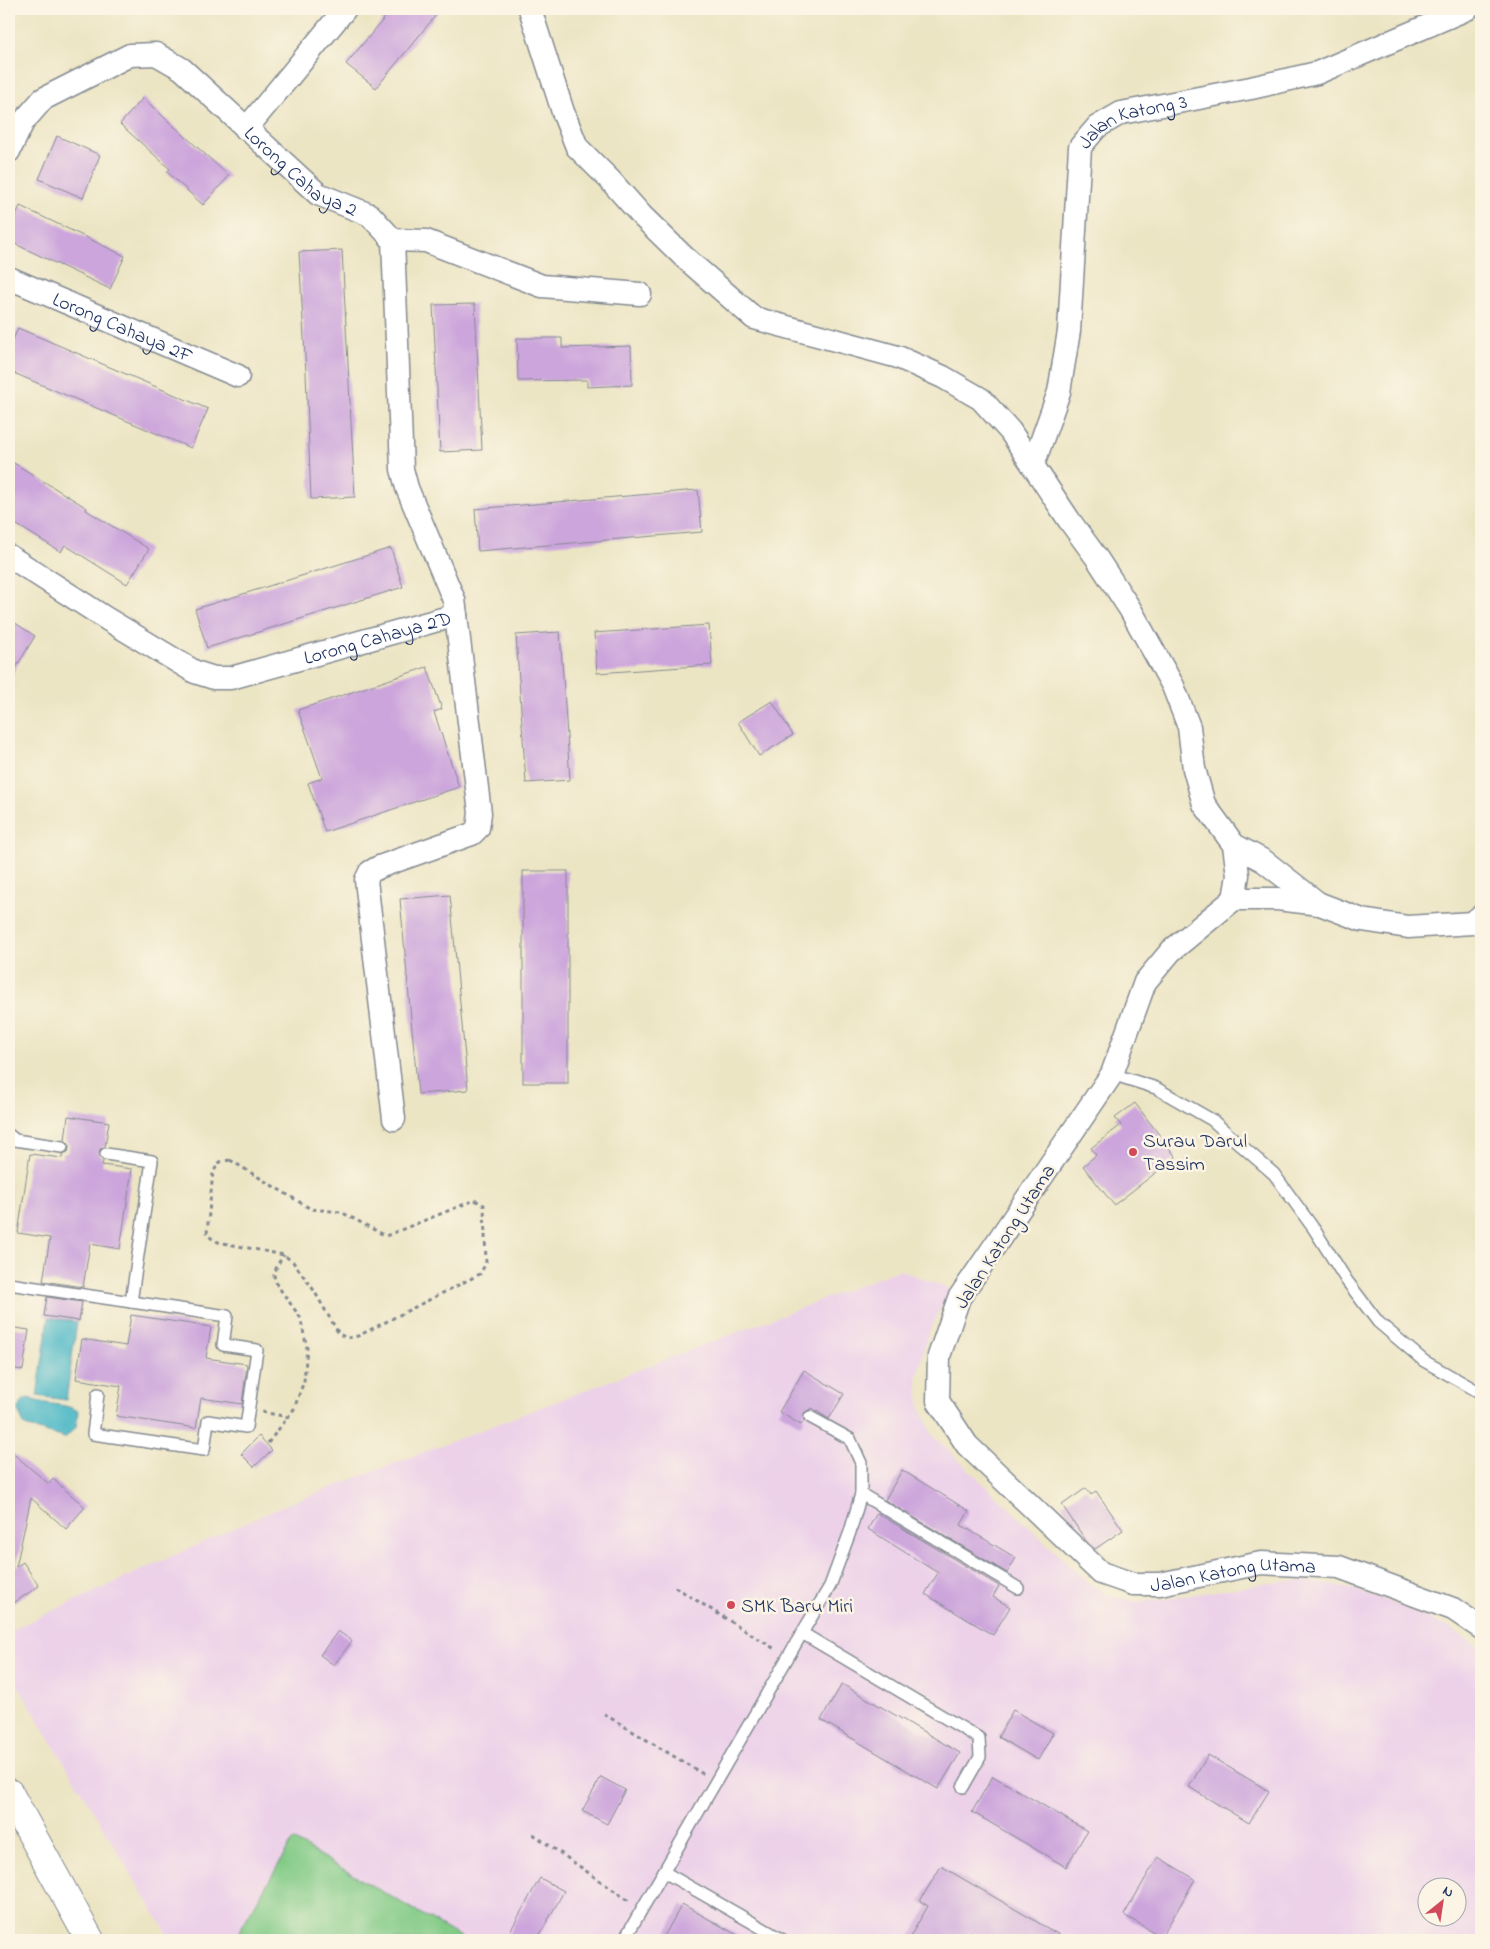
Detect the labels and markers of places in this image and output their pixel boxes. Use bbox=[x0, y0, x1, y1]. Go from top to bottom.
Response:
place label: Surau Darul Tassim bbox=[1143, 1128, 1247, 1180]
marker: Surau Darul Tassim bbox=[1127, 1146, 1139, 1158]
place label: SMK Baru Miri bbox=[741, 1593, 853, 1622]
marker: SMK Baru Miri bbox=[725, 1599, 737, 1611]

